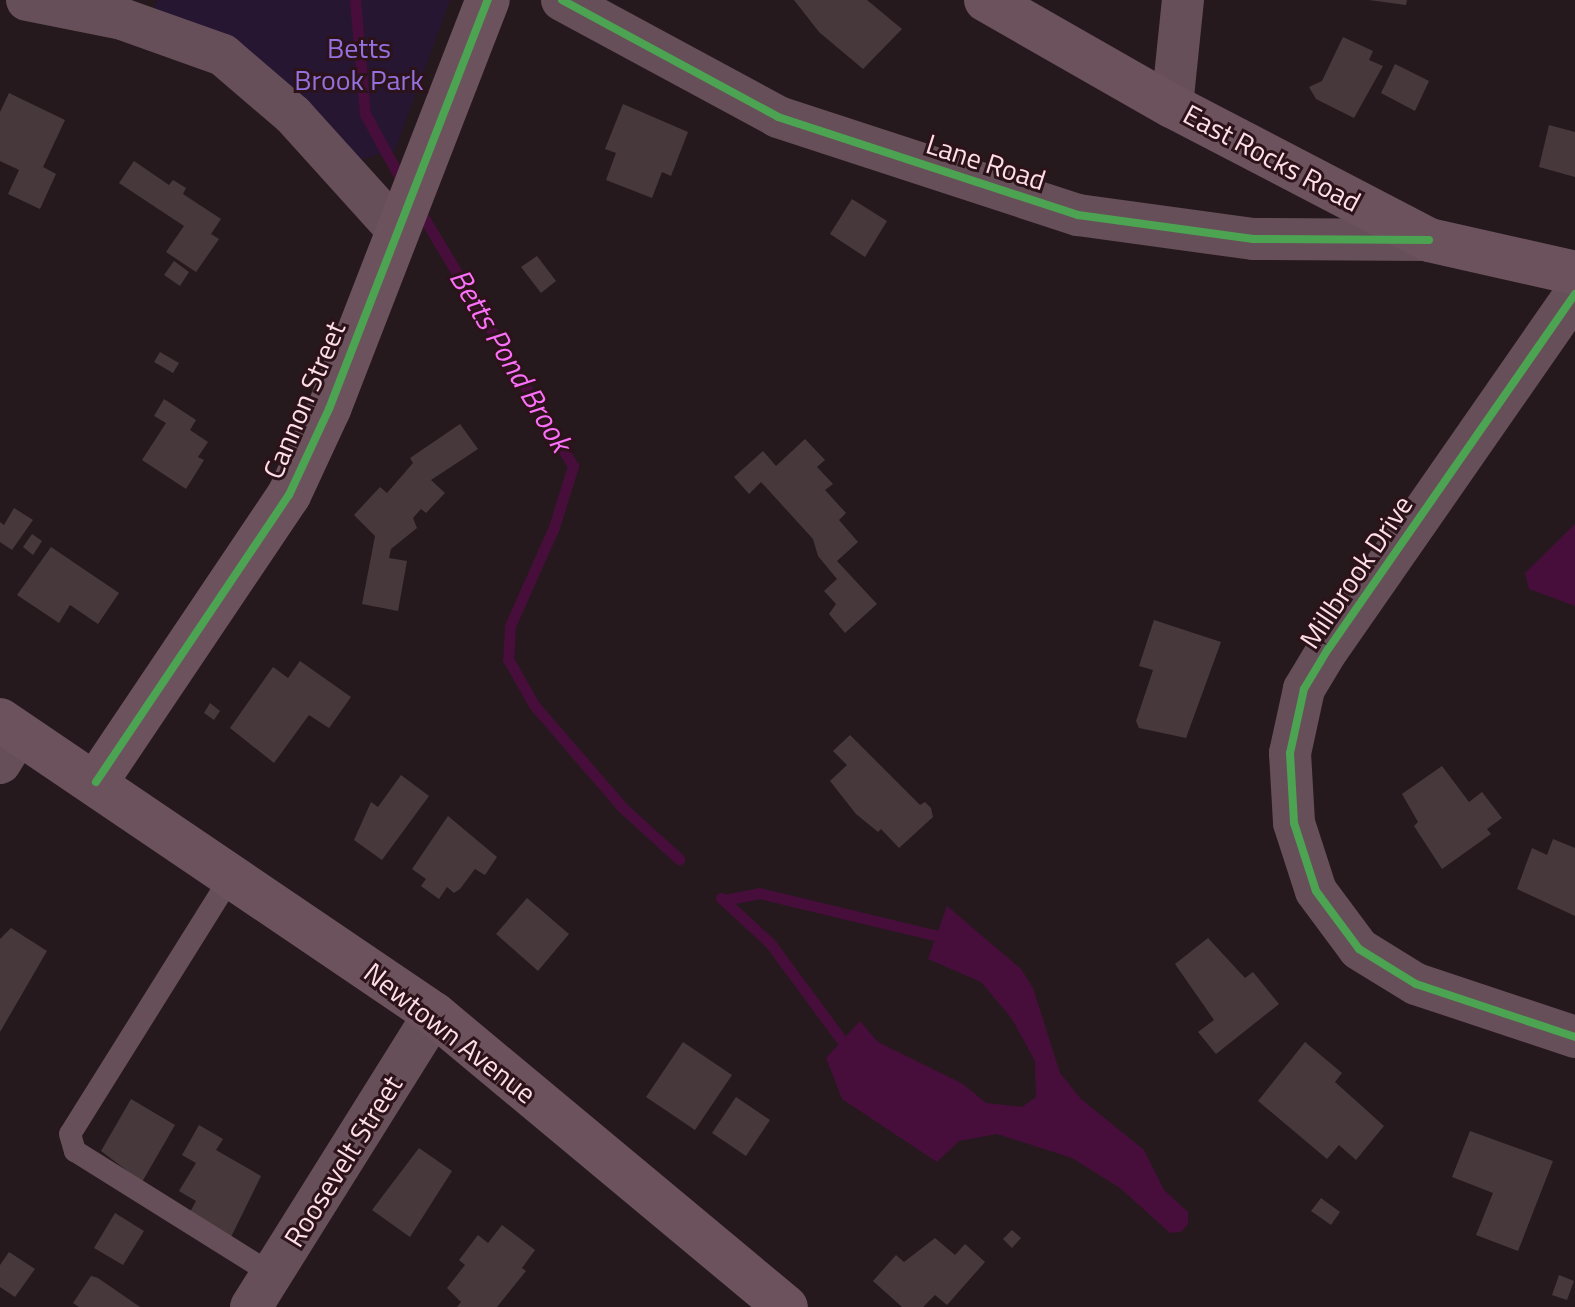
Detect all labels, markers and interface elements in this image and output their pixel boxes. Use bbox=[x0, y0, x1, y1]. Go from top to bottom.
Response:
park label: Betts Brook Park bbox=[294, 31, 424, 97]
street label: East Rocks Road bbox=[1178, 97, 1366, 219]
street label: Lane Road bbox=[922, 127, 1050, 197]
water label: Betts Pond Brook bbox=[442, 262, 580, 458]
street label: Cannon Street bbox=[256, 316, 352, 484]
street label: Millbrook Drive bbox=[1293, 489, 1419, 655]
street label: Newtown Avenue bbox=[357, 956, 543, 1110]
street label: Roosevelt Street bbox=[277, 1069, 409, 1253]

